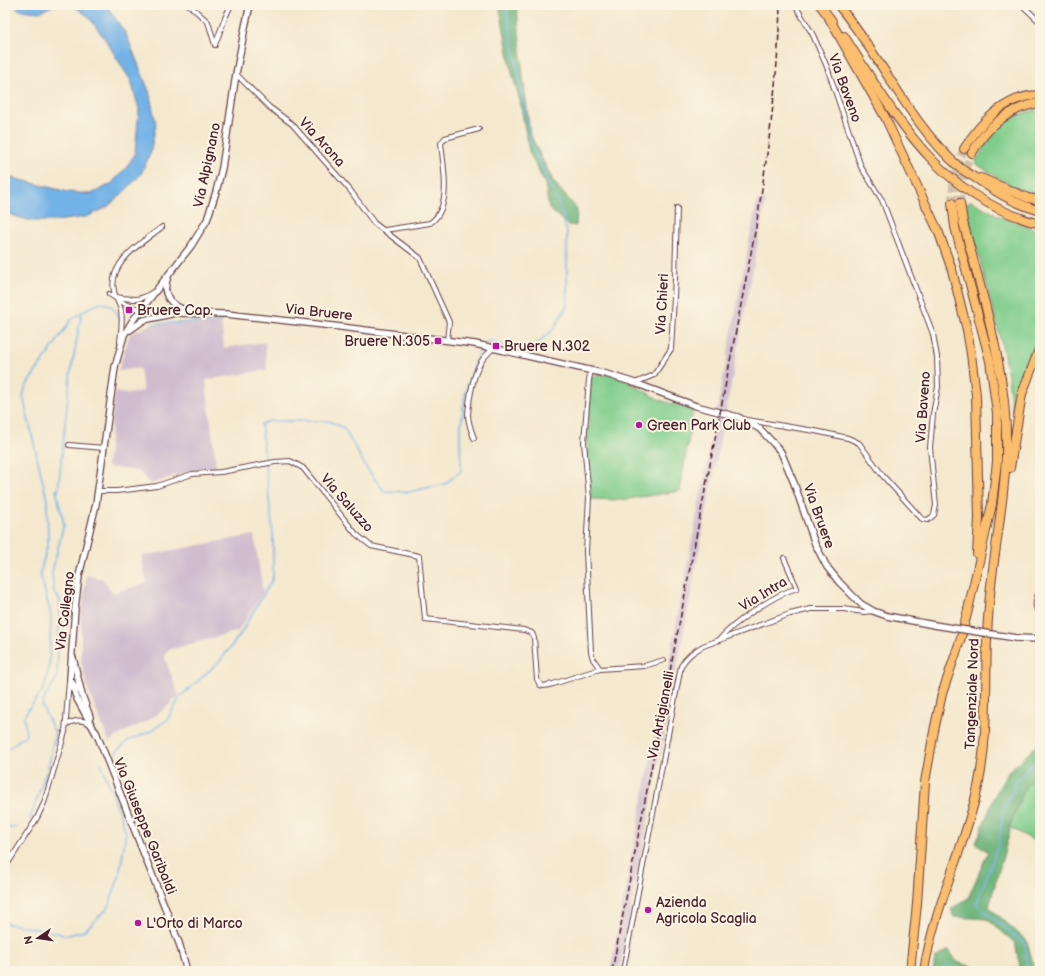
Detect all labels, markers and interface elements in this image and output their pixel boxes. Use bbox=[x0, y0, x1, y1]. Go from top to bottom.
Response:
street label: Via Baveno bbox=[825, 51, 865, 125]
street label: Via Arona bbox=[295, 114, 349, 170]
street label: Via Alpignano bbox=[190, 121, 224, 209]
street label: Via Chieri bbox=[652, 273, 672, 335]
street label: Via Bruere bbox=[285, 300, 353, 324]
place label: Bruere Cap. bbox=[137, 302, 213, 319]
marker: Bruere Cap. bbox=[124, 305, 134, 315]
place label: Bruere N.305 bbox=[344, 333, 430, 350]
marker: Bruere N.305 bbox=[433, 336, 443, 346]
place label: Bruere N.302 bbox=[504, 338, 591, 355]
marker: Bruere N.302 bbox=[491, 341, 501, 351]
street label: Via Baveno bbox=[912, 371, 934, 443]
place label: Green Park Club bbox=[647, 417, 751, 434]
marker: Green Park Club bbox=[634, 420, 644, 430]
street label: Via Saluzzo bbox=[317, 470, 377, 536]
street label: Via Bruere bbox=[799, 481, 839, 551]
street label: Via Collegno bbox=[52, 570, 78, 652]
street label: Via Intra bbox=[736, 573, 790, 615]
street label: Tangenziale Nord bbox=[962, 638, 982, 750]
street label: Via Artigianelli bbox=[644, 669, 678, 761]
street label: Via Giuseppe Garibaldi bbox=[110, 755, 180, 897]
place label: Azienda Agricola Scaglia bbox=[656, 894, 757, 927]
marker: Azienda Agricola Scaglia bbox=[643, 905, 653, 915]
place label: L'Orto di Marco bbox=[146, 915, 243, 932]
north arrow bbox=[18, 918, 58, 958]
marker: L'Orto di Marco bbox=[133, 918, 143, 928]
text: N bbox=[21, 935, 36, 946]

